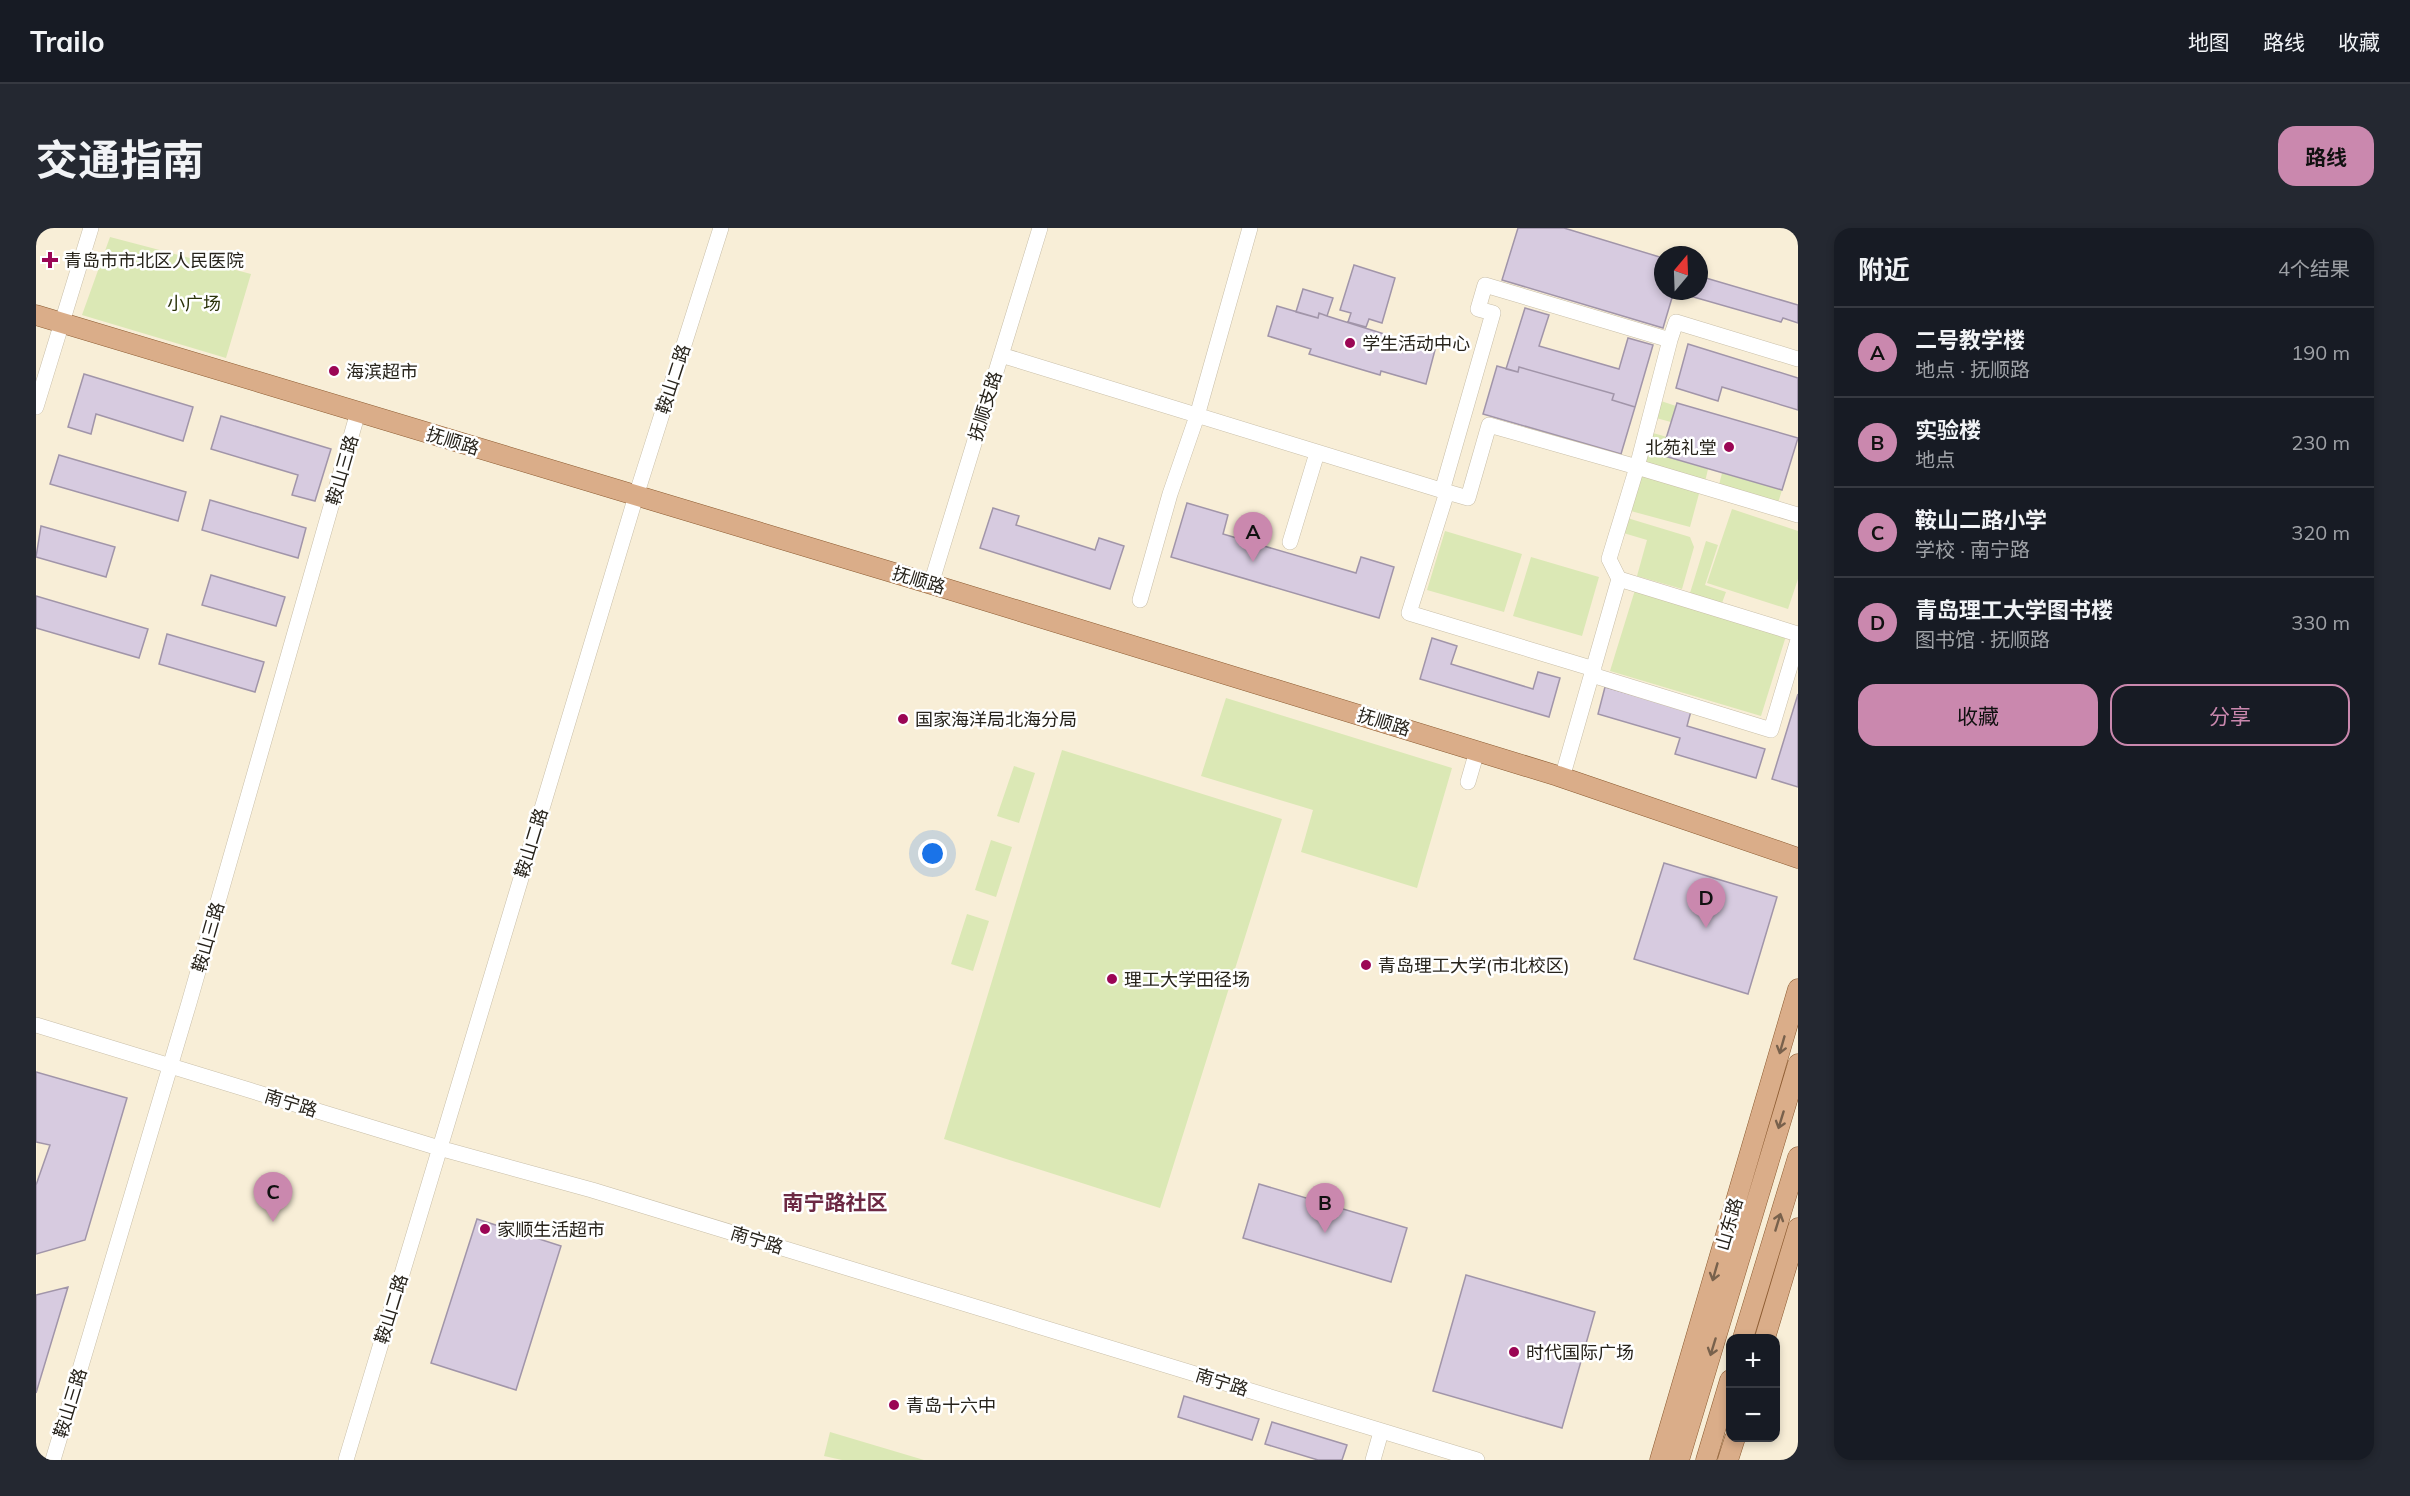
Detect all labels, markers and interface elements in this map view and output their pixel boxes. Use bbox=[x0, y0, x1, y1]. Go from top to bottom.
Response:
text: Trailo bbox=[30, 24, 105, 59]
text: 地图 bbox=[2188, 29, 2230, 55]
text: 路线 bbox=[2263, 29, 2305, 55]
text: 收藏 bbox=[2338, 29, 2380, 55]
button: 路线 bbox=[2278, 126, 2374, 186]
text: 交通指南 bbox=[36, 133, 204, 186]
north arrow bbox=[1654, 246, 1708, 300]
place label: 青岛市市北区人民医院 bbox=[64, 249, 244, 272]
marker: 青岛市市北区人民医院 bbox=[41, 251, 59, 269]
text: 附近 bbox=[1858, 253, 1910, 286]
text: 4个结果 bbox=[2278, 256, 2350, 281]
park label: 小广场 bbox=[167, 292, 221, 315]
text: 二号教学楼 bbox=[1915, 326, 2025, 354]
place label: 学生活动中心 bbox=[1362, 332, 1470, 355]
marker: 学生活动中心 bbox=[1343, 336, 1357, 350]
text: A bbox=[1870, 340, 1885, 365]
text: 190 m bbox=[2291, 340, 2350, 365]
street label: 鞍山二路 bbox=[651, 341, 695, 417]
text: 地点 · 抚顺路 bbox=[1915, 357, 2030, 382]
place label: 海滨超市 bbox=[346, 360, 418, 383]
marker: 海滨超市 bbox=[327, 364, 341, 378]
street label: 抚顺支路 bbox=[963, 368, 1007, 444]
text: 实验楼 bbox=[1915, 416, 1981, 444]
street label: 抚顺路 bbox=[424, 422, 482, 460]
text: B bbox=[1871, 430, 1884, 455]
text: 230 m bbox=[2291, 430, 2350, 455]
street label: 鞍山三路 bbox=[321, 432, 363, 508]
place label: 北苑礼堂 bbox=[1645, 436, 1717, 459]
marker: 北苑礼堂 bbox=[1722, 440, 1736, 454]
text: 地点 bbox=[1915, 447, 1955, 472]
text: 鞍山二路小学 bbox=[1915, 506, 2047, 534]
pin: A bbox=[1234, 512, 1272, 562]
text: C bbox=[1871, 520, 1884, 545]
text: 320 m bbox=[2291, 520, 2350, 545]
text: 学校 · 南宁路 bbox=[1915, 537, 2030, 562]
street label: 抚顺路 bbox=[890, 561, 948, 599]
text: 青岛理工大学图书楼 bbox=[1915, 596, 2113, 624]
text: D bbox=[1870, 610, 1885, 635]
text: 330 m bbox=[2291, 610, 2350, 635]
text: 图书馆 · 抚顺路 bbox=[1915, 627, 2050, 652]
button: 收藏 bbox=[1858, 684, 2098, 746]
button: 分享 bbox=[2110, 684, 2350, 746]
street label: 抚顺路 bbox=[1355, 703, 1413, 741]
place label: 国家海洋局北海分局 bbox=[915, 708, 1077, 731]
marker: 国家海洋局北海分局 bbox=[896, 712, 910, 726]
street label: 鞍山二路 bbox=[509, 805, 553, 881]
your location bbox=[918, 839, 947, 868]
pin: D bbox=[1686, 878, 1726, 928]
street label: 鞍山三路 bbox=[187, 899, 229, 975]
place label: 青岛理工大学(市北校区) bbox=[1378, 954, 1569, 977]
marker: 青岛理工大学(市北校区) bbox=[1359, 958, 1373, 972]
place label: 理工大学田径场 bbox=[1124, 968, 1250, 991]
marker: 理工大学田径场 bbox=[1105, 972, 1119, 986]
one-way arrow bbox=[1776, 1035, 1787, 1054]
street label: 南宁路 bbox=[262, 1084, 320, 1122]
one-way arrow bbox=[1775, 1110, 1786, 1129]
pin: C bbox=[254, 1172, 292, 1222]
pin: B bbox=[1306, 1184, 1344, 1233]
district label: 南宁路社区 bbox=[783, 1189, 888, 1215]
street label: 山东路 bbox=[1711, 1195, 1747, 1253]
one-way arrow bbox=[1773, 1213, 1784, 1232]
place label: 家顺生活超市 bbox=[497, 1218, 605, 1241]
street label: 南宁路 bbox=[728, 1221, 786, 1259]
marker: 家顺生活超市 bbox=[478, 1222, 492, 1236]
one-way arrow bbox=[1709, 1262, 1720, 1281]
street label: 鞍山二路 bbox=[369, 1271, 413, 1347]
map controls bbox=[1726, 1334, 1780, 1442]
button: + bbox=[1726, 1334, 1780, 1388]
one-way arrow bbox=[1707, 1337, 1718, 1356]
place label: 时代国际广场 bbox=[1526, 1341, 1634, 1364]
marker: 时代国际广场 bbox=[1507, 1345, 1521, 1359]
street label: 南宁路 bbox=[1193, 1363, 1251, 1401]
street label: 鞍山三路 bbox=[48, 1365, 92, 1441]
button: − bbox=[1726, 1388, 1780, 1442]
place label: 青岛十六中 bbox=[906, 1394, 996, 1417]
marker: 青岛十六中 bbox=[887, 1398, 901, 1412]

